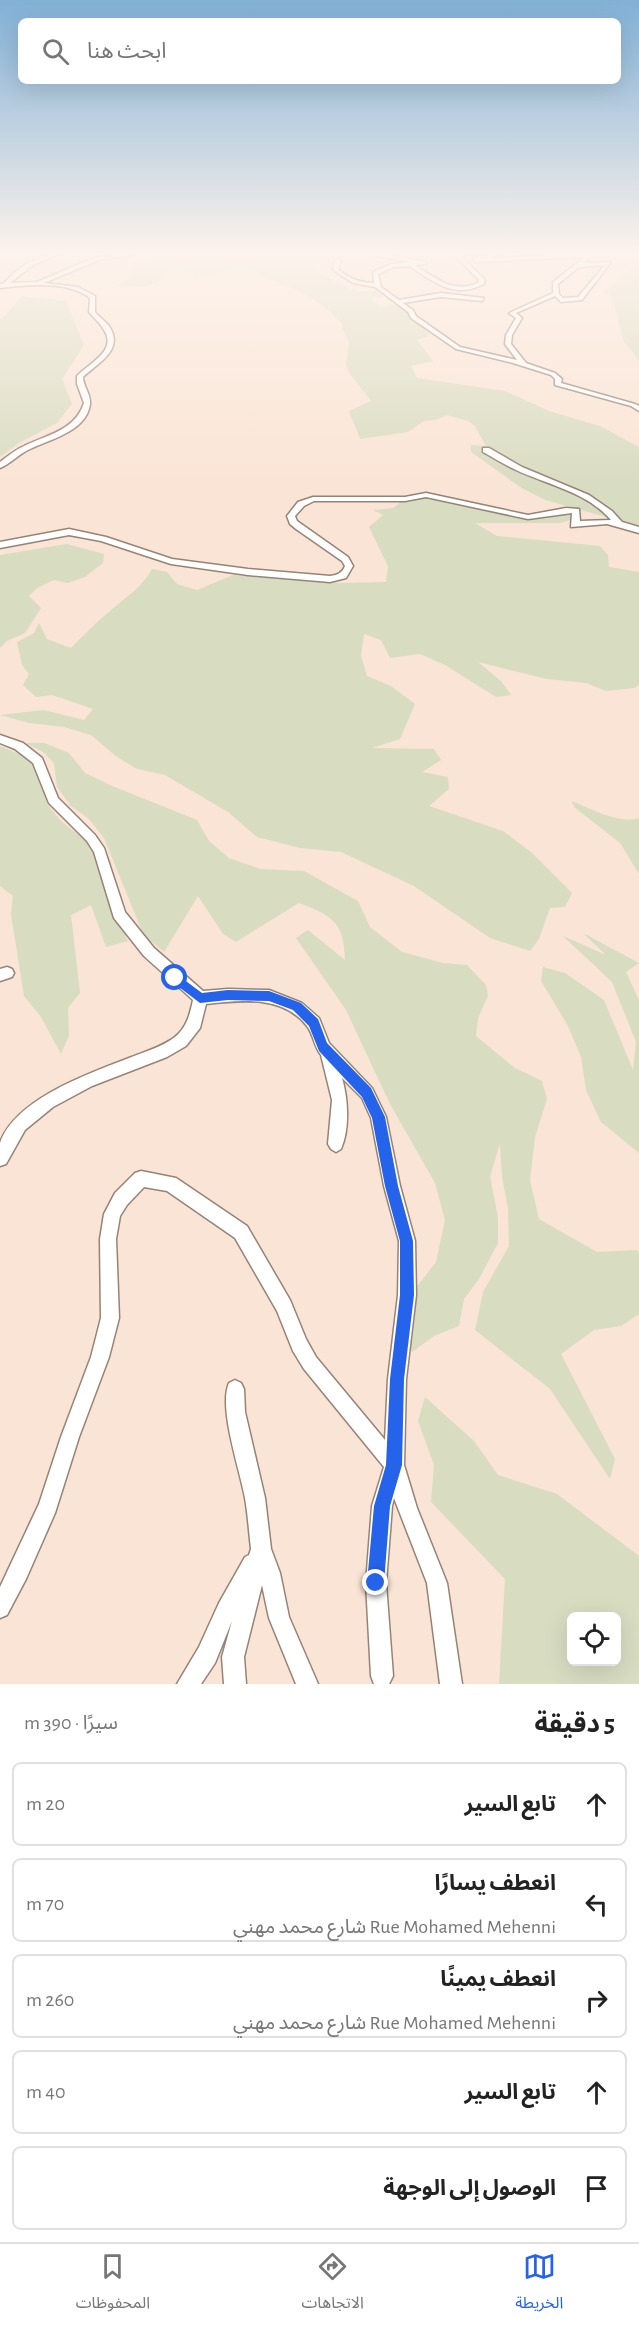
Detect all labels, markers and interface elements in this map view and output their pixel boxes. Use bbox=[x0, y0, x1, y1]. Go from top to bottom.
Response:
search box bbox=[18, 18, 621, 84]
icon: search bbox=[39, 35, 72, 68]
text: ابحث هنا bbox=[87, 40, 166, 62]
route start bbox=[161, 964, 187, 990]
route end bbox=[362, 1569, 388, 1595]
map controls bbox=[567, 1612, 621, 1666]
button: locate bbox=[567, 1612, 621, 1666]
text: 5 دقيقة bbox=[534, 1711, 615, 1737]
text: سيرًا · 390 m bbox=[24, 1713, 118, 1733]
icon: ahead bbox=[580, 1788, 613, 1821]
text: تابع السير bbox=[464, 1793, 556, 1815]
text: 20 m bbox=[26, 1794, 65, 1814]
text: انعطف يسارًا bbox=[434, 1872, 556, 1894]
icon: left bbox=[580, 1888, 613, 1921]
text: 70 m bbox=[26, 1894, 64, 1914]
text: Rue Mohamed Mehenni شارع محمد مهني bbox=[233, 1917, 556, 1937]
text: انعطف يمينًا bbox=[440, 1968, 556, 1990]
icon: right bbox=[580, 1984, 613, 2017]
text: 260 m bbox=[26, 1990, 74, 2010]
text: Rue Mohamed Mehenni شارع محمد مهني bbox=[233, 2013, 556, 2033]
icon: ahead bbox=[580, 2076, 613, 2109]
text: تابع السير bbox=[464, 2081, 556, 2103]
text: 40 m bbox=[26, 2082, 66, 2102]
icon: arrive bbox=[580, 2172, 613, 2205]
text: الوصول إلى الوجهة bbox=[383, 2177, 556, 2199]
tab: المحفوظات bbox=[76, 2250, 150, 2320]
tab: الاتجاهات bbox=[301, 2250, 364, 2320]
tab: الخريطة bbox=[515, 2250, 563, 2320]

